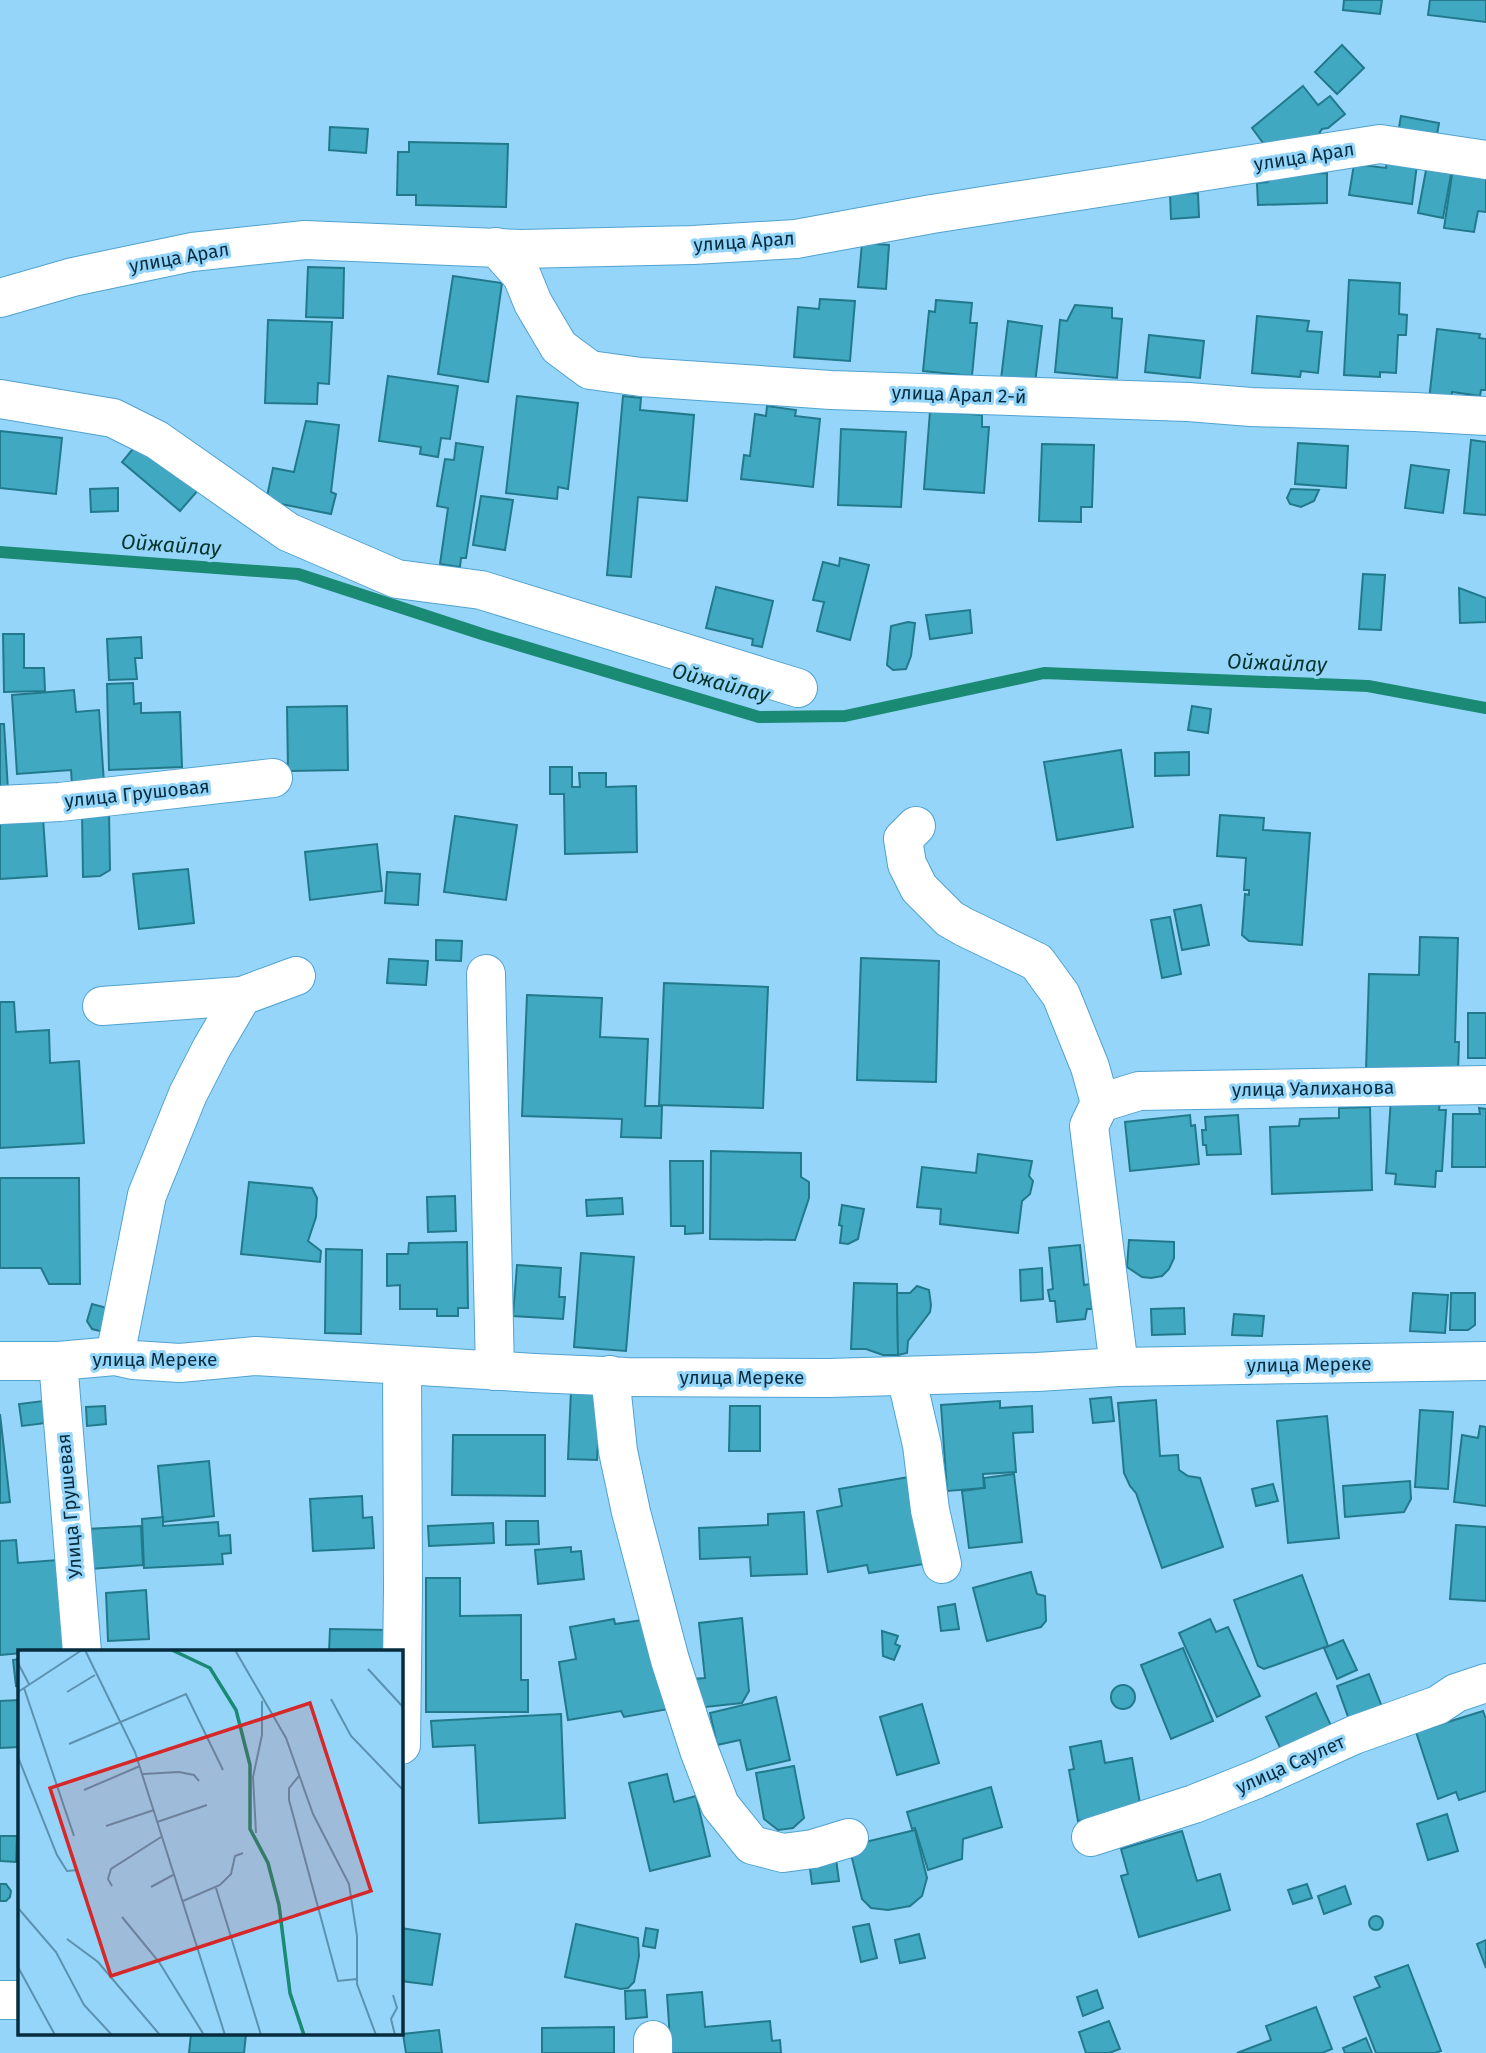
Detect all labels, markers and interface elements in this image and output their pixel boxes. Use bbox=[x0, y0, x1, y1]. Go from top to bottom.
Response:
street label: улица Арал bbox=[1252, 137, 1356, 176]
street label: улица Арал bbox=[693, 226, 795, 257]
street label: улица Арал bbox=[127, 237, 231, 278]
street label: улица Арал 2-й bbox=[891, 381, 1027, 408]
water label: Ойжайлау bbox=[120, 529, 223, 562]
water label: Ойжайлау bbox=[1227, 648, 1328, 678]
water label: Ойжайлау bbox=[669, 657, 773, 709]
street label: улица Грушовая bbox=[63, 774, 211, 813]
street label: улица Уалиханова bbox=[1232, 1076, 1394, 1101]
street label: улица Мереке bbox=[93, 1348, 217, 1371]
street label: улица Мереке bbox=[1246, 1352, 1372, 1377]
street label: улица Мереке bbox=[680, 1366, 804, 1389]
street label: Улица Грушевая bbox=[52, 1433, 87, 1579]
inset map bbox=[18, 1650, 402, 2036]
street label: улица Саулет bbox=[1232, 1730, 1349, 1799]

